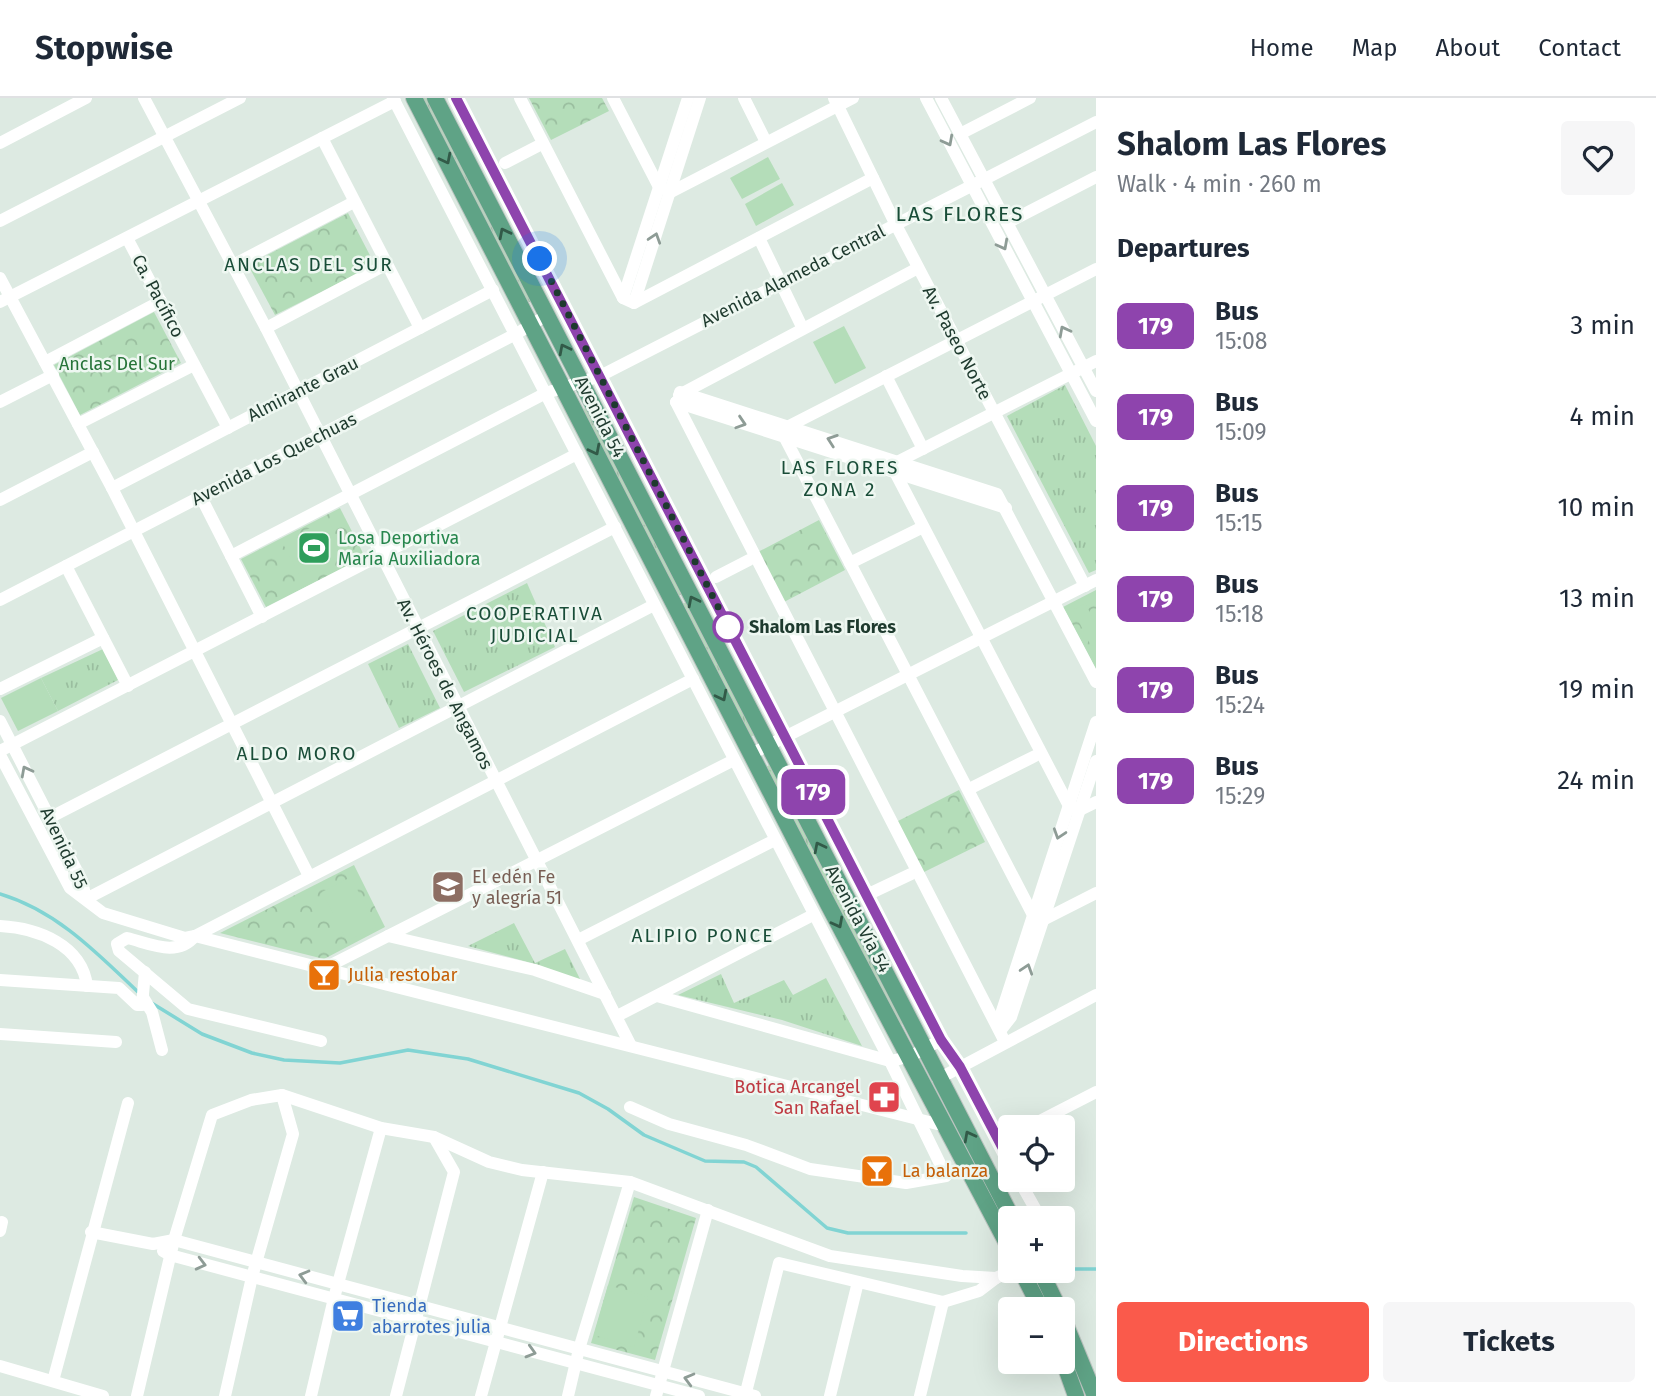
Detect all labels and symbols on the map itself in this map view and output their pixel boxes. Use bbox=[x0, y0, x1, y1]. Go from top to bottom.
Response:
one-way arrow bbox=[940, 134, 954, 146]
one-way arrow bbox=[437, 152, 451, 164]
district label: LAS FLORES bbox=[895, 201, 1025, 227]
street label: Avenida Alameda Central bbox=[697, 220, 889, 332]
one-way arrow bbox=[499, 228, 513, 240]
one-way arrow bbox=[647, 233, 662, 245]
one-way arrow bbox=[995, 237, 1008, 250]
your location bbox=[522, 241, 557, 276]
street label: Ca. Pacífico bbox=[127, 251, 189, 341]
district label: ANCLAS DEL SUR bbox=[224, 253, 394, 276]
street label: Av. Paseo Norte bbox=[918, 282, 996, 404]
one-way arrow bbox=[1059, 326, 1073, 338]
one-way arrow bbox=[559, 344, 573, 356]
street label: Almirante Grau bbox=[244, 352, 362, 426]
park label: Anclas Del Sur bbox=[59, 353, 175, 375]
street label: Avenida 54 bbox=[570, 373, 630, 462]
street label: Avenida Los Quechuas bbox=[188, 408, 360, 510]
one-way arrow bbox=[734, 415, 746, 429]
one-way arrow bbox=[826, 434, 838, 449]
one-way arrow bbox=[587, 443, 601, 455]
district label: LAS FLORES ZONA 2 bbox=[781, 456, 899, 501]
place label: Losa Deportiva María Auxiliadora bbox=[338, 527, 481, 570]
sports icon: Losa Deportiva María Auxiliadora bbox=[295, 529, 333, 567]
street label: Av. Héroes de Angamos bbox=[392, 595, 498, 773]
one-way arrow bbox=[688, 596, 702, 608]
district label: COOPERATIVA JUDICIAL bbox=[466, 602, 604, 647]
marker: Shalom Las Flores bbox=[713, 612, 743, 642]
place label: Shalom Las Flores bbox=[749, 616, 896, 638]
one-way arrow bbox=[713, 689, 727, 701]
district label: ALDO MORO bbox=[237, 742, 357, 765]
one-way arrow bbox=[21, 766, 35, 778]
line badge: 179 bbox=[773, 769, 853, 815]
street label: Avenida 55 bbox=[35, 804, 93, 892]
one-way arrow bbox=[1053, 828, 1068, 840]
one-way arrow bbox=[813, 842, 827, 854]
street label: Avenida Vía 54 bbox=[821, 862, 896, 977]
place label: El edén Fe y alegría 51 bbox=[472, 866, 562, 909]
school or university icon: El edén Fe y alegría 51 bbox=[429, 868, 467, 906]
one-way arrow bbox=[830, 916, 843, 929]
district label: ALIPIO PONCE bbox=[632, 924, 774, 947]
bar icon: Julia restobar bbox=[305, 956, 343, 994]
place label: Julia restobar bbox=[348, 964, 458, 986]
one-way arrow bbox=[1019, 964, 1033, 976]
place label: Botica Arcangel San Rafael bbox=[734, 1076, 860, 1119]
pharmacy icon: Botica Arcangel San Rafael bbox=[865, 1078, 903, 1116]
one-way arrow bbox=[964, 1131, 977, 1143]
bar icon: La balanza bbox=[858, 1152, 896, 1190]
place label: La balanza bbox=[902, 1160, 988, 1182]
one-way arrow bbox=[195, 1256, 207, 1270]
one-way arrow bbox=[298, 1270, 310, 1284]
place label: Tienda abarrotes julia bbox=[372, 1295, 491, 1338]
supermarket icon: Tienda abarrotes julia bbox=[329, 1297, 367, 1335]
one-way arrow bbox=[525, 1343, 537, 1358]
one-way arrow bbox=[683, 1373, 695, 1387]

